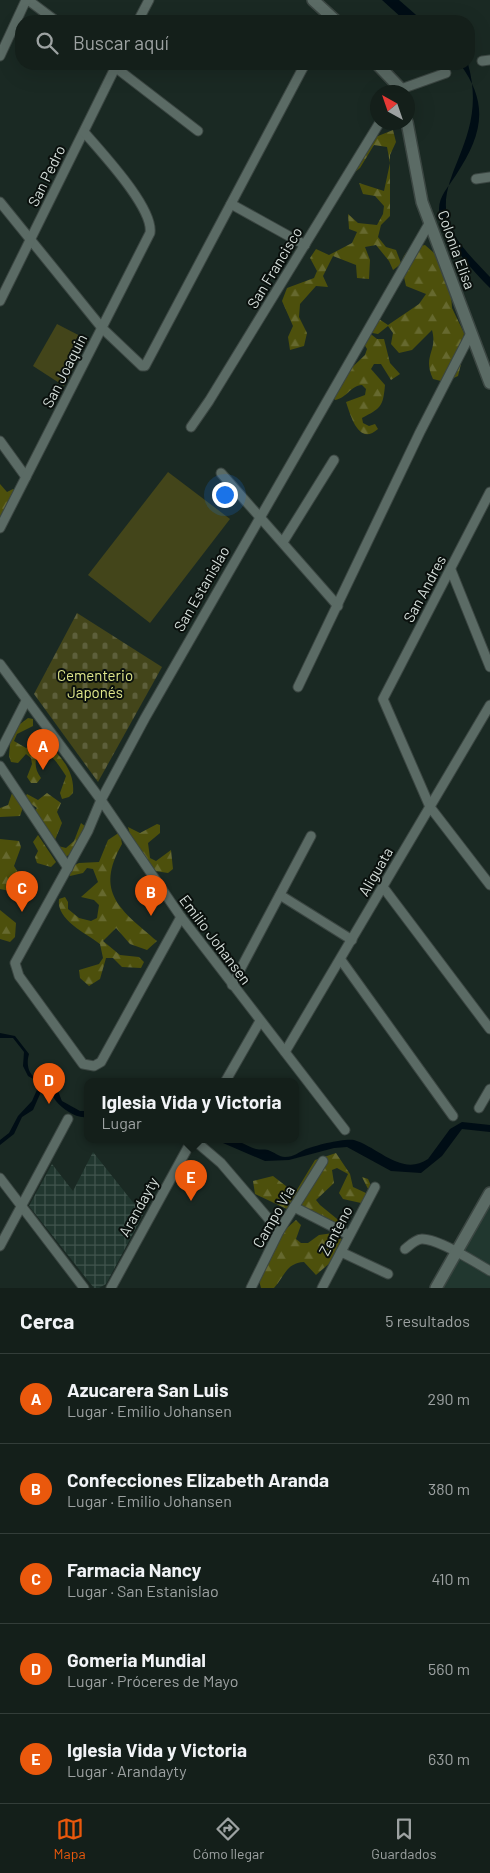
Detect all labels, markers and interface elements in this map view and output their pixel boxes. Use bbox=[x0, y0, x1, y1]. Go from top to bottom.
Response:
search box bbox=[15, 15, 475, 70]
icon: search bbox=[33, 29, 61, 57]
text: Buscar aquí bbox=[73, 31, 169, 54]
north arrow bbox=[370, 85, 415, 130]
street label: San Pedro bbox=[24, 142, 69, 209]
street label: Colonia Elisa bbox=[434, 208, 480, 292]
street label: San Francisco bbox=[243, 224, 305, 311]
street label: San Joaquin bbox=[38, 331, 90, 410]
your location bbox=[212, 482, 238, 508]
street label: San Estanislao bbox=[170, 543, 233, 634]
street label: San Andres bbox=[399, 552, 449, 625]
park label: Cementerio Japonés bbox=[57, 666, 133, 701]
pin: A bbox=[27, 729, 59, 770]
street label: Aliguata bbox=[354, 844, 396, 899]
pin: C bbox=[6, 871, 38, 912]
pin: B bbox=[135, 875, 167, 916]
street label: Emilio Johansen bbox=[176, 891, 255, 988]
pin: D bbox=[33, 1063, 65, 1104]
popup bbox=[84, 1078, 299, 1143]
text: Iglesia Vida y Victoria bbox=[102, 1090, 281, 1113]
text: Lugar bbox=[102, 1113, 142, 1132]
pin: E bbox=[175, 1160, 207, 1201]
street label: Arandayty bbox=[114, 1174, 162, 1239]
street label: Campo Via bbox=[248, 1182, 298, 1251]
street label: Zenteno bbox=[315, 1203, 356, 1258]
text: Cerca bbox=[20, 1308, 74, 1333]
text: 5 resultados bbox=[385, 1311, 470, 1330]
text: Azucarera San Luis bbox=[67, 1378, 229, 1401]
text: A bbox=[31, 1389, 41, 1408]
text: 290 m bbox=[428, 1389, 470, 1408]
text: Lugar · Emilio Johansen bbox=[67, 1401, 232, 1420]
text: Confecciones Elizabeth Aranda bbox=[67, 1468, 329, 1491]
text: B bbox=[31, 1479, 41, 1498]
text: 380 m bbox=[428, 1479, 470, 1498]
text: Lugar · Emilio Johansen bbox=[67, 1491, 232, 1510]
text: Farmacia Nancy bbox=[67, 1558, 201, 1581]
text: C bbox=[31, 1569, 41, 1588]
text: 410 m bbox=[432, 1569, 470, 1588]
text: Lugar · San Estanislao bbox=[67, 1581, 219, 1600]
text: Gomeria Mundial bbox=[67, 1648, 206, 1671]
text: D bbox=[31, 1659, 41, 1678]
text: 560 m bbox=[428, 1659, 470, 1678]
text: Lugar · Próceres de Mayo bbox=[67, 1671, 238, 1690]
text: Iglesia Vida y Victoria bbox=[67, 1738, 247, 1761]
text: E bbox=[31, 1749, 41, 1768]
text: 630 m bbox=[428, 1749, 470, 1768]
text: Lugar · Arandayty bbox=[67, 1761, 187, 1780]
tab: Mapa bbox=[54, 1815, 86, 1862]
tab: Cómo llegar bbox=[193, 1815, 264, 1862]
tab: Guardados bbox=[371, 1815, 436, 1862]

